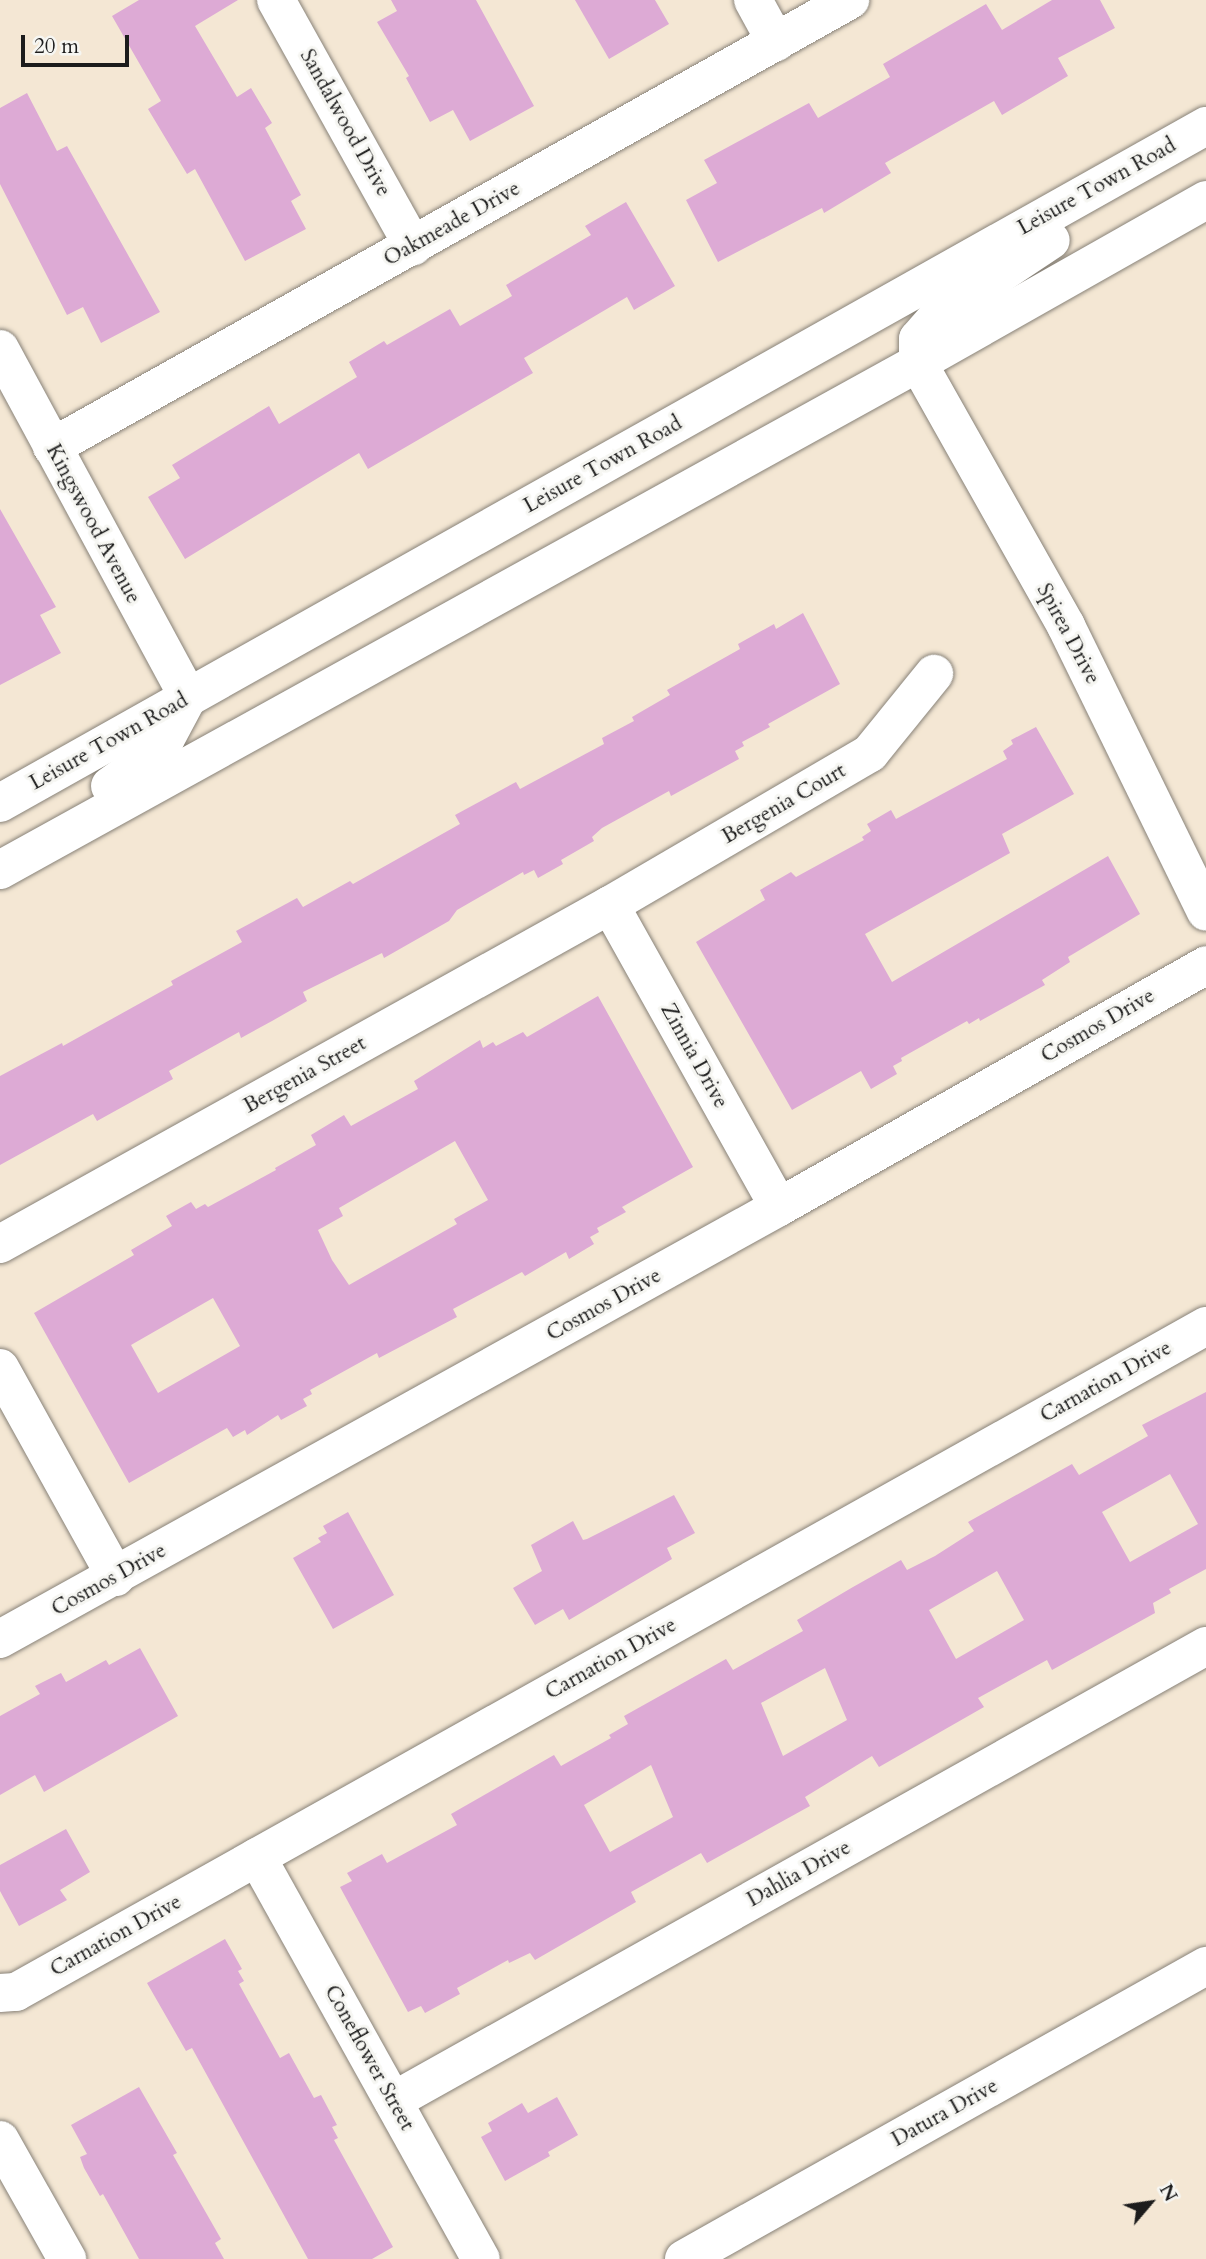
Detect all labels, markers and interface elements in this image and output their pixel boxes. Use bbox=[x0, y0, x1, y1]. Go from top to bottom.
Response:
scale bar bbox=[24, 21, 133, 65]
text: 20 m bbox=[34, 32, 79, 61]
street label: Sandalwood Drive bbox=[294, 45, 396, 201]
street label: Leisure Town Road bbox=[1014, 133, 1180, 241]
street label: Oakmeade Drive bbox=[379, 176, 525, 272]
street label: Leisure Town Road bbox=[520, 411, 686, 519]
street label: Kingswood Avenue bbox=[40, 440, 146, 608]
street label: Spirea Drive bbox=[1031, 579, 1105, 689]
street label: Leisure Town Road bbox=[26, 688, 192, 796]
street label: Bergenia Court bbox=[718, 758, 850, 850]
street label: Cosmos Drive bbox=[1037, 983, 1159, 1069]
street label: Zinnia Drive bbox=[655, 999, 733, 1113]
street label: Bergenia Street bbox=[239, 1031, 371, 1119]
street label: Cosmos Drive bbox=[542, 1263, 666, 1347]
street label: Carnation Drive bbox=[1036, 1336, 1176, 1428]
street label: Cosmos Drive bbox=[47, 1538, 171, 1622]
street label: Carnation Drive bbox=[541, 1613, 681, 1705]
street label: Dahlia Drive bbox=[743, 1835, 855, 1913]
street label: Carnation Drive bbox=[46, 1890, 186, 1982]
street label: Coneflower Street bbox=[319, 1981, 419, 2135]
street label: Datura Drive bbox=[888, 2074, 1002, 2152]
north arrow bbox=[1115, 2168, 1185, 2238]
text: N bbox=[1153, 2179, 1184, 2206]

